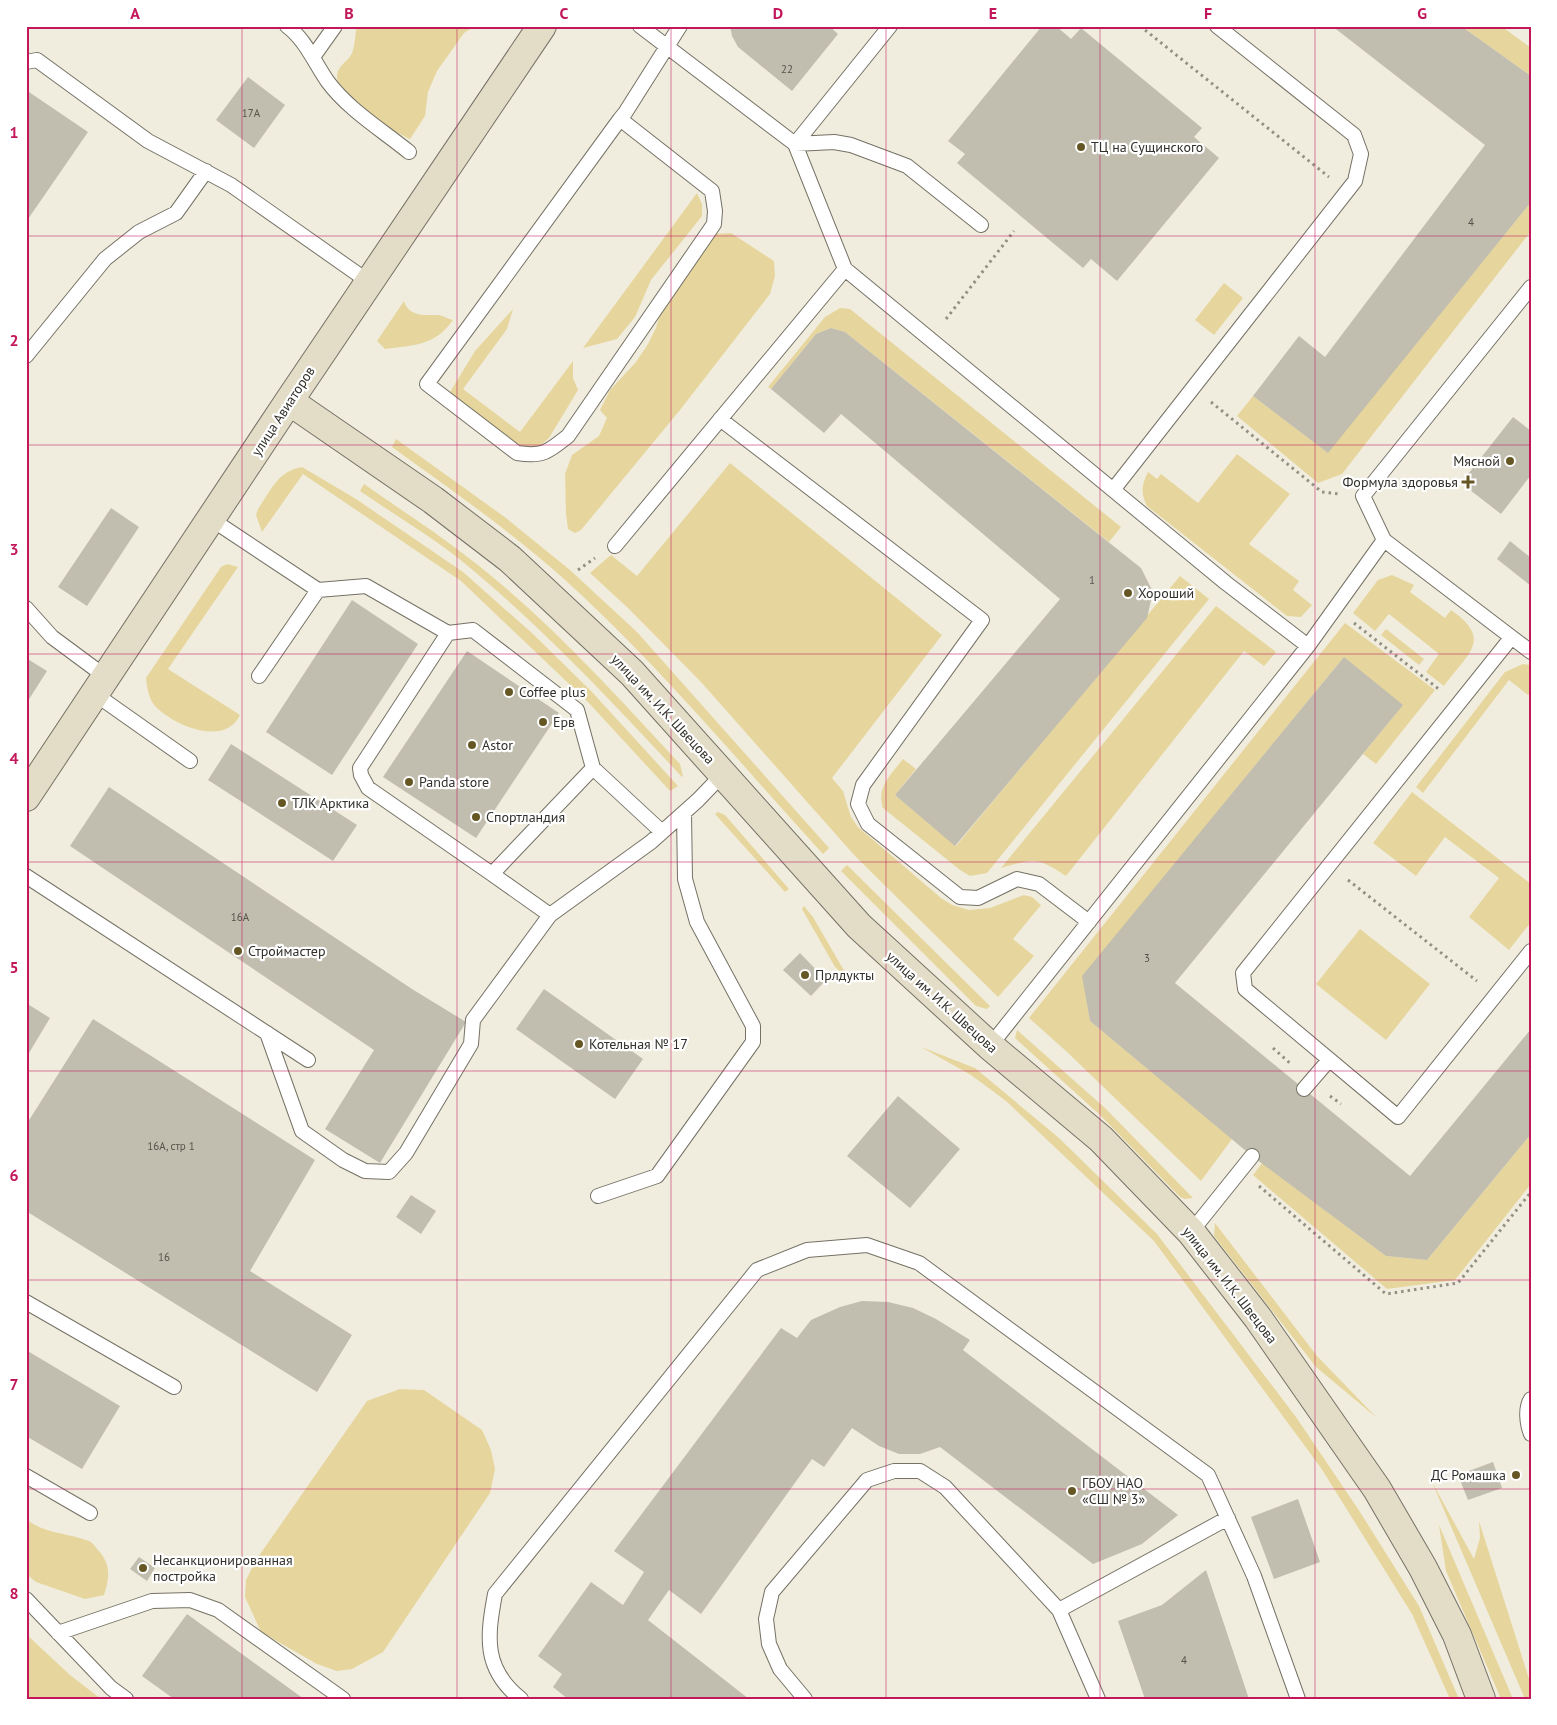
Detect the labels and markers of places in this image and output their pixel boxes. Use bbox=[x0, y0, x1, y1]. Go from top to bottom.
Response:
place label: ТЦ на Сущинского bbox=[1091, 138, 1203, 156]
marker: ТЦ на Сущинского bbox=[1075, 141, 1087, 153]
place label: Мясной bbox=[1453, 452, 1500, 470]
marker: Мясной bbox=[1504, 455, 1516, 467]
place label: Формула здоровья bbox=[1342, 473, 1458, 491]
marker: Формула здоровья bbox=[1462, 476, 1474, 488]
place label: Хороший bbox=[1138, 584, 1194, 602]
marker: Хороший bbox=[1122, 587, 1134, 599]
place label: Coffee plus bbox=[519, 683, 586, 701]
marker: Coffee plus bbox=[503, 686, 515, 698]
place label: Ерв bbox=[553, 713, 575, 731]
marker: Ерв bbox=[537, 716, 549, 728]
place label: Astor bbox=[482, 736, 513, 754]
marker: Astor bbox=[466, 739, 478, 751]
place label: Panda store bbox=[419, 773, 489, 791]
marker: Panda store bbox=[403, 776, 415, 788]
place label: ТЛК Арктика bbox=[292, 794, 369, 812]
marker: ТЛК Арктика bbox=[276, 797, 288, 809]
place label: Спортландия bbox=[486, 808, 565, 826]
marker: Спортландия bbox=[470, 811, 482, 823]
place label: Строймастер bbox=[248, 942, 326, 960]
marker: Строймастер bbox=[232, 945, 244, 957]
place label: Прлдукты bbox=[815, 966, 874, 984]
marker: Прлдукты bbox=[799, 969, 811, 981]
place label: Котельная № 17 bbox=[589, 1035, 688, 1053]
marker: Котельная № 17 bbox=[573, 1038, 585, 1050]
place label: ДС Ромашка bbox=[1431, 1466, 1506, 1484]
marker: ДС Ромашка bbox=[1510, 1469, 1522, 1481]
place label: ГБОУ НАО «СШ № 3» bbox=[1082, 1474, 1145, 1508]
marker: ГБОУ НАО «СШ № 3» bbox=[1066, 1485, 1078, 1497]
place label: Несанкционированная постройка bbox=[153, 1551, 293, 1585]
marker: Несанкционированная постройка bbox=[137, 1562, 149, 1574]

